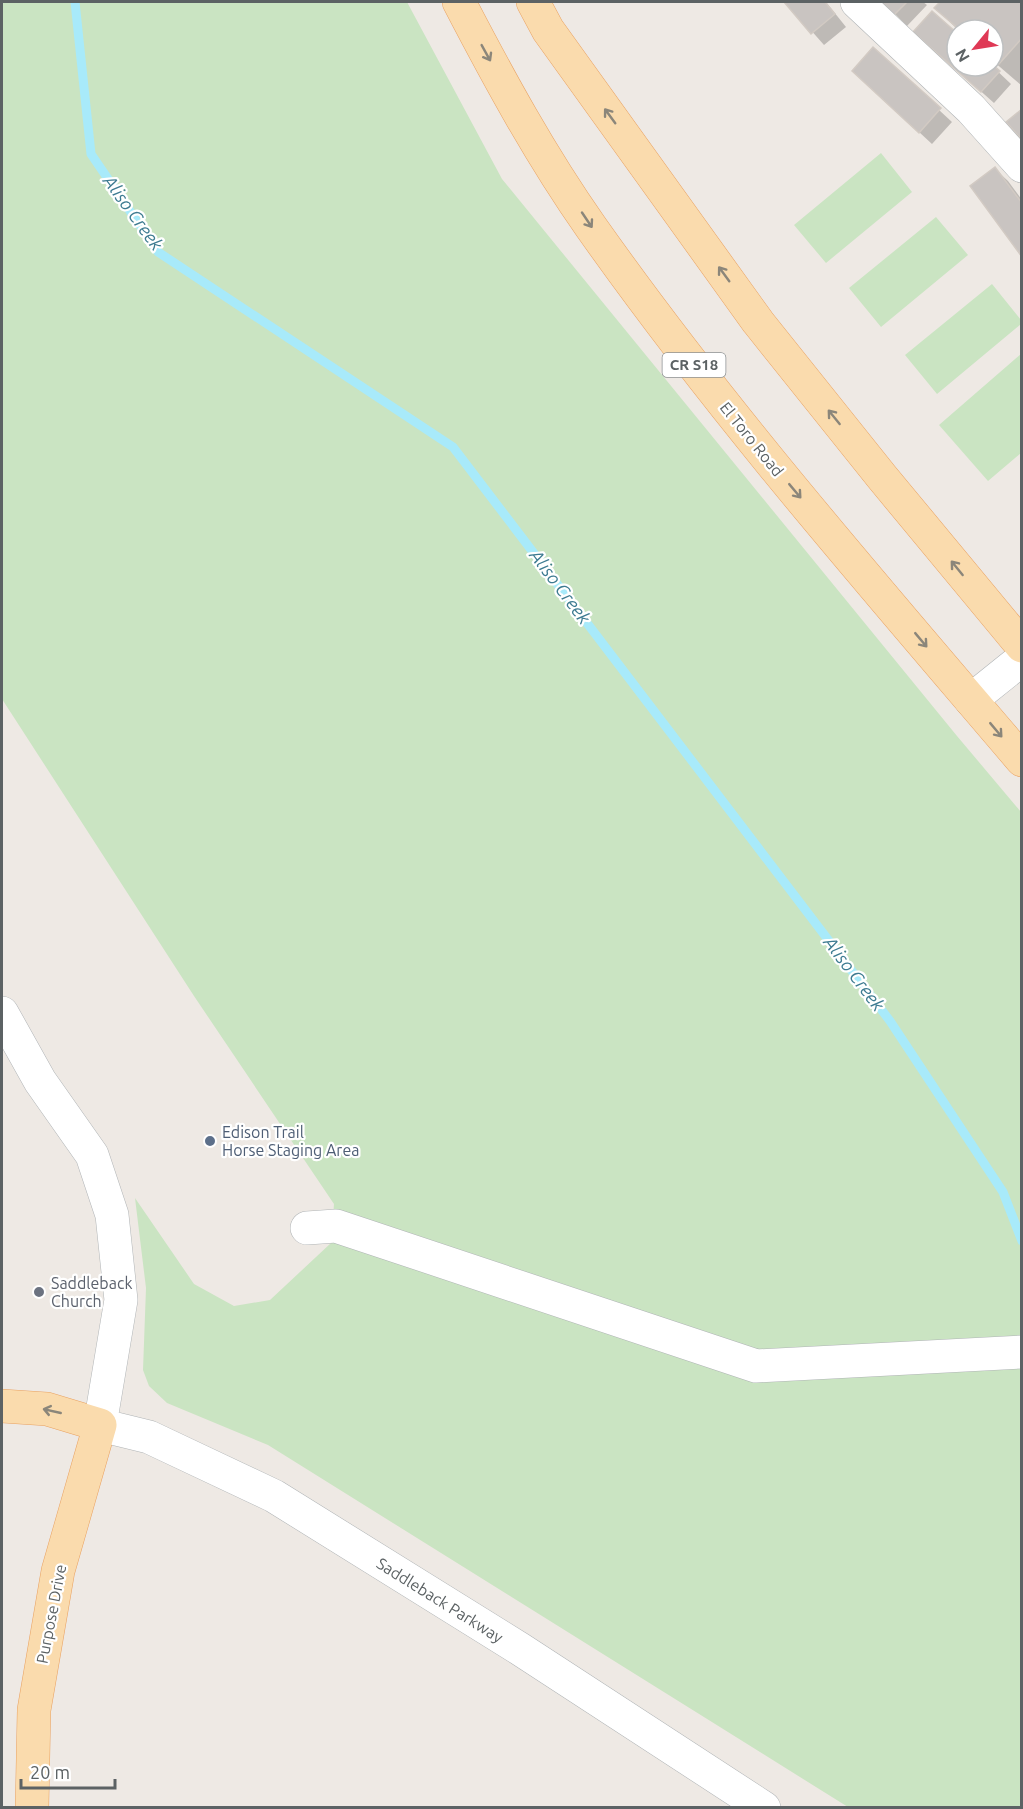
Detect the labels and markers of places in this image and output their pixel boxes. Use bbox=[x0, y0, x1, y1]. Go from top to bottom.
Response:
place label: Edison Trail Horse Staging Area bbox=[222, 1123, 359, 1159]
marker: Edison Trail Horse Staging Area bbox=[203, 1134, 217, 1148]
place label: Saddleback Church bbox=[51, 1274, 132, 1310]
marker: Saddleback Church bbox=[32, 1285, 46, 1299]

